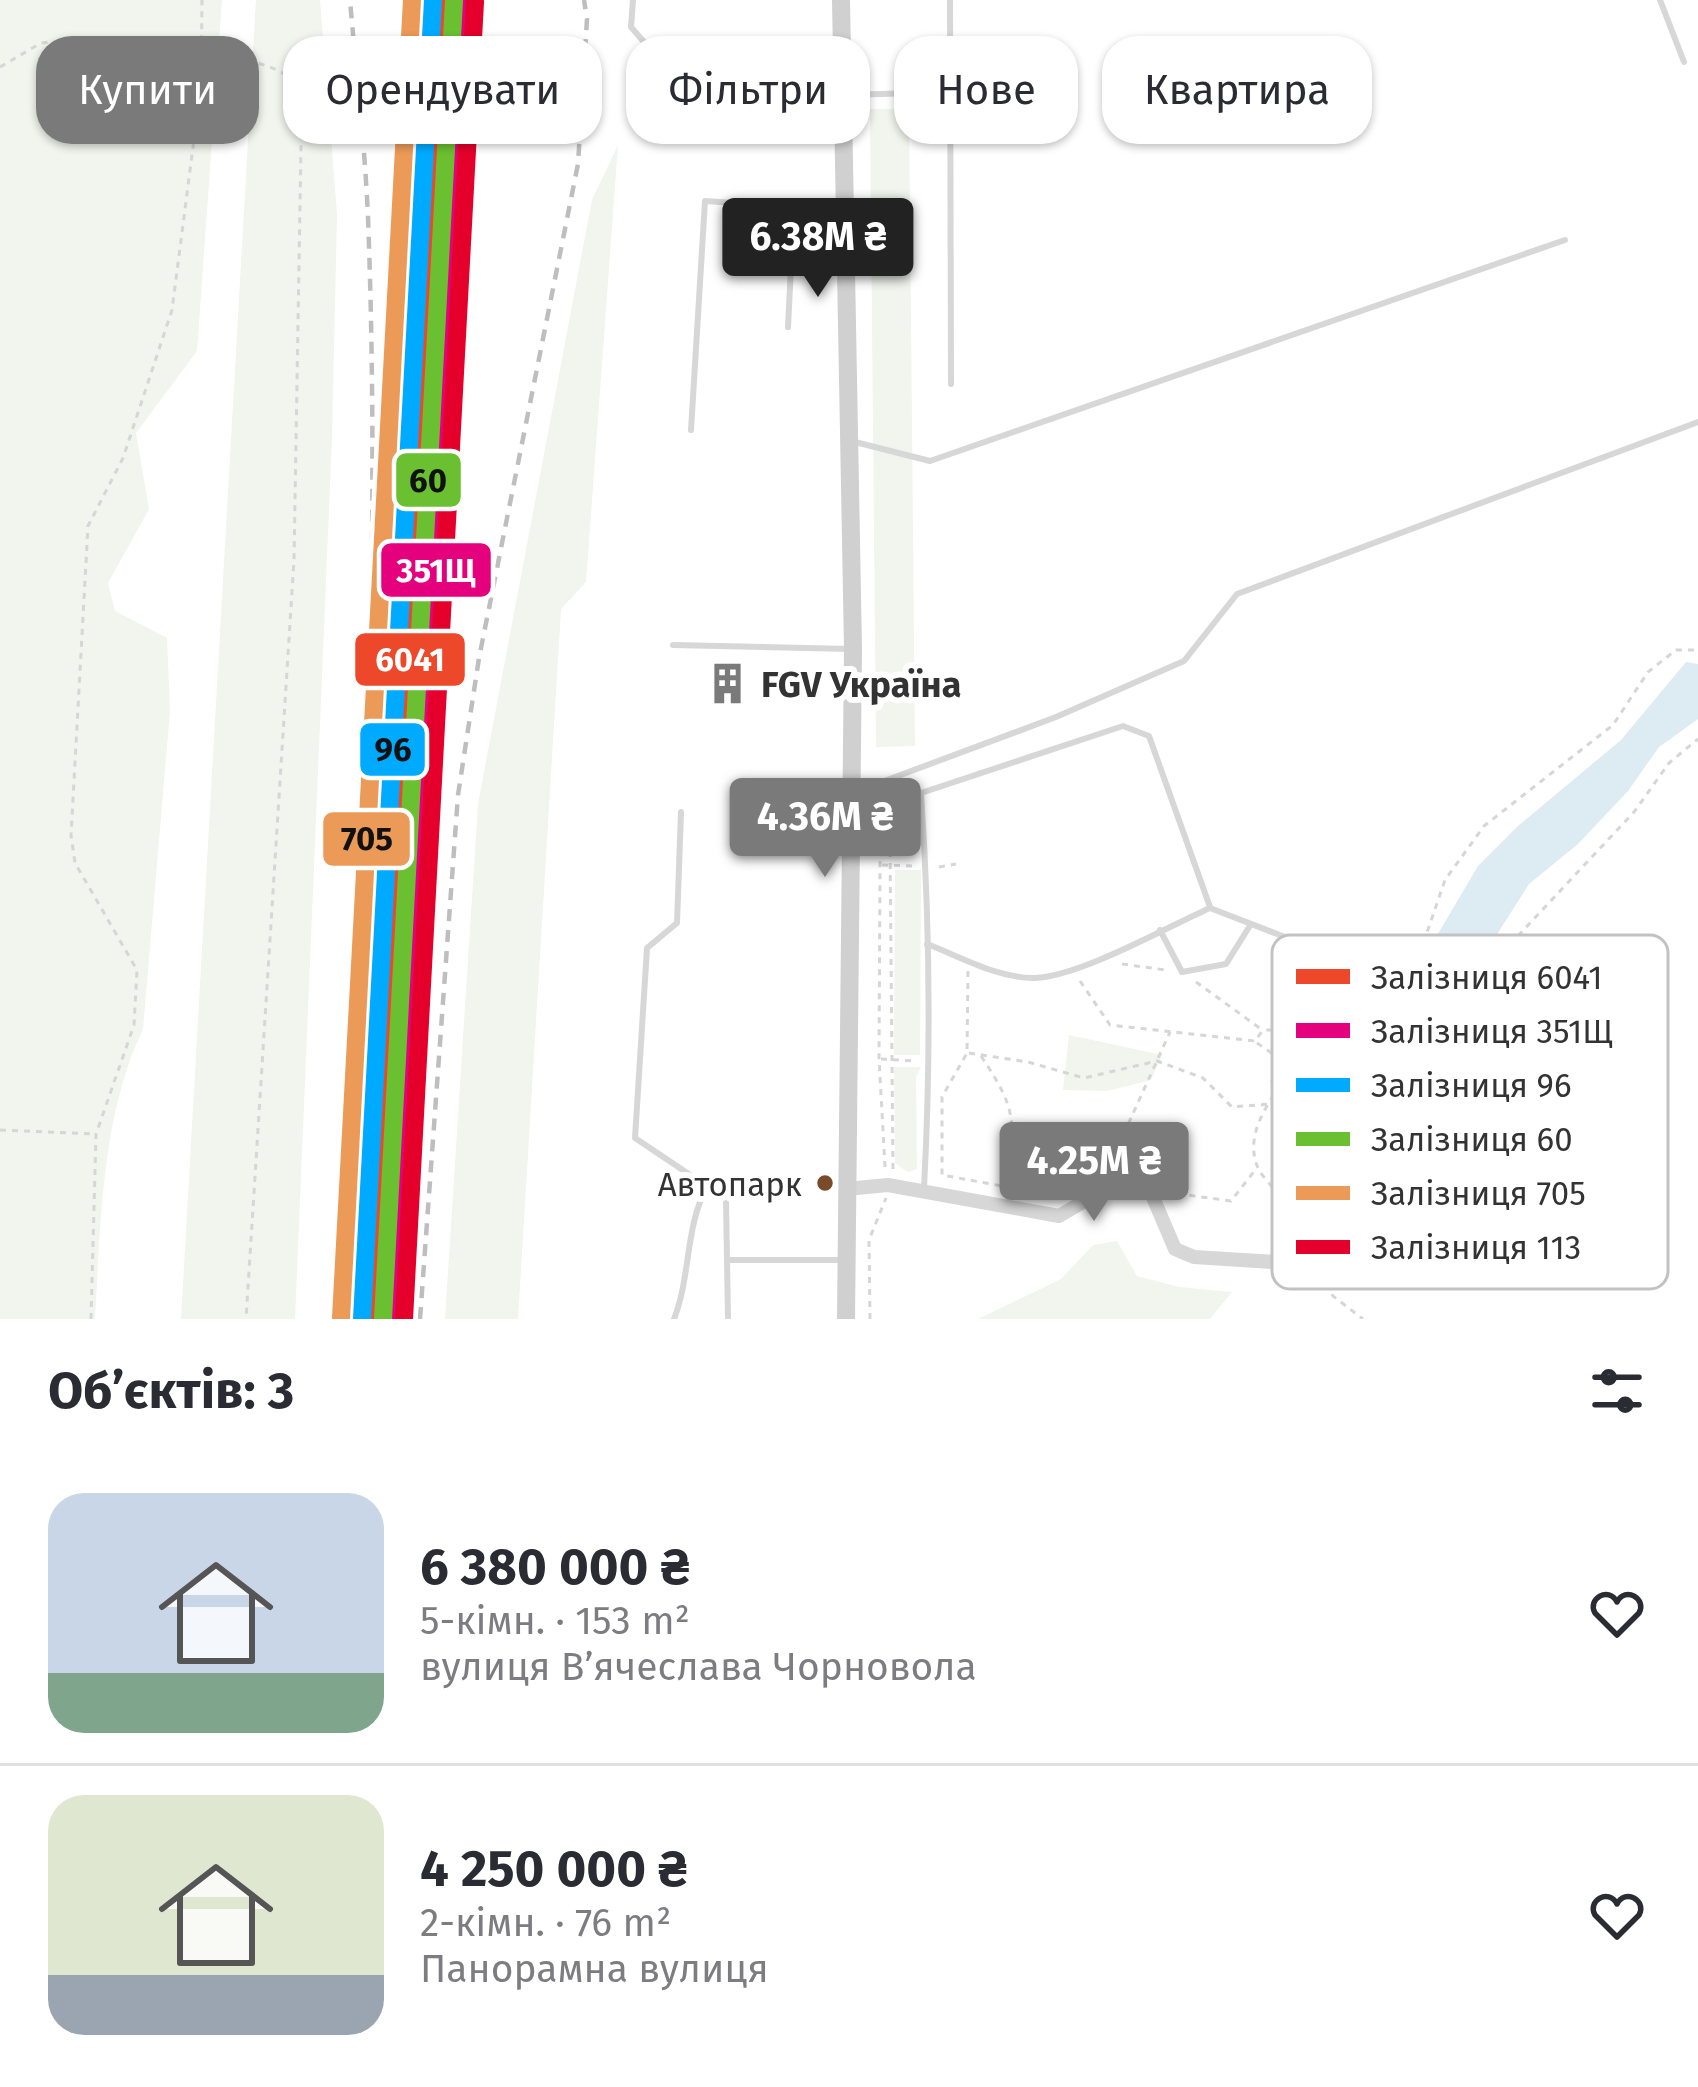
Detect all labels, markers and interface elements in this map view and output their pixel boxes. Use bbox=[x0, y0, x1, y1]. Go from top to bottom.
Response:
chip: Купити bbox=[36, 36, 259, 144]
chip: Орендувати bbox=[283, 36, 602, 144]
chip: Фільтри bbox=[626, 36, 870, 144]
chip: Нове bbox=[894, 36, 1078, 144]
chip: Квартира bbox=[1102, 36, 1372, 144]
pin: 6.38M ₴ bbox=[707, 198, 929, 300]
text: 6.38M ₴ bbox=[749, 214, 887, 260]
line badge: 60 bbox=[394, 451, 463, 509]
text: 60 bbox=[409, 461, 447, 501]
line badge: 351Щ bbox=[379, 541, 493, 599]
text: 351Щ bbox=[395, 551, 476, 591]
line badge: 6041 bbox=[353, 631, 467, 688]
text: 6041 bbox=[375, 640, 445, 680]
building icon: FGV Україна bbox=[704, 661, 750, 707]
place label: FGV Україна bbox=[761, 663, 961, 707]
line badge: 96 bbox=[358, 721, 427, 778]
text: 96 bbox=[374, 730, 412, 770]
pin: 4.36M ₴ bbox=[714, 778, 936, 880]
text: 4.36M ₴ bbox=[757, 794, 893, 840]
line badge: 705 bbox=[321, 810, 412, 868]
text: 705 bbox=[341, 819, 393, 859]
legend bbox=[1272, 935, 1668, 1289]
text: Залізниця 6041 bbox=[1371, 958, 1603, 998]
text: Залізниця 351Щ bbox=[1371, 1012, 1613, 1052]
text: Залізниця 96 bbox=[1371, 1066, 1571, 1106]
text: Залізниця 60 bbox=[1371, 1120, 1573, 1160]
pin: 4.25M ₴ bbox=[983, 1122, 1205, 1224]
text: 4.25M ₴ bbox=[1027, 1138, 1161, 1184]
place label: Автопарк bbox=[658, 1165, 802, 1205]
marker: Автопарк bbox=[814, 1172, 836, 1194]
text: Залізниця 705 bbox=[1371, 1174, 1586, 1214]
text: Залізниця 113 bbox=[1371, 1228, 1581, 1268]
icon: filters bbox=[1584, 1358, 1650, 1424]
text: Об’єктів: 3 bbox=[48, 1360, 294, 1422]
text: 6 380 000 ₴ bbox=[420, 1536, 690, 1598]
icon: home bbox=[144, 1541, 288, 1685]
icon: heart bbox=[1584, 1580, 1650, 1646]
text: 5-кімн. · 153 m² bbox=[420, 1598, 690, 1644]
text: вулиця Вʼячеслава Чорновола bbox=[420, 1644, 977, 1690]
text: 4 250 000 ₴ bbox=[420, 1838, 687, 1900]
icon: home bbox=[144, 1843, 288, 1987]
icon: heart bbox=[1584, 1882, 1650, 1948]
text: 2-кімн. · 76 m² bbox=[420, 1900, 671, 1946]
text: Панорамна вулиця bbox=[420, 1946, 769, 1992]

